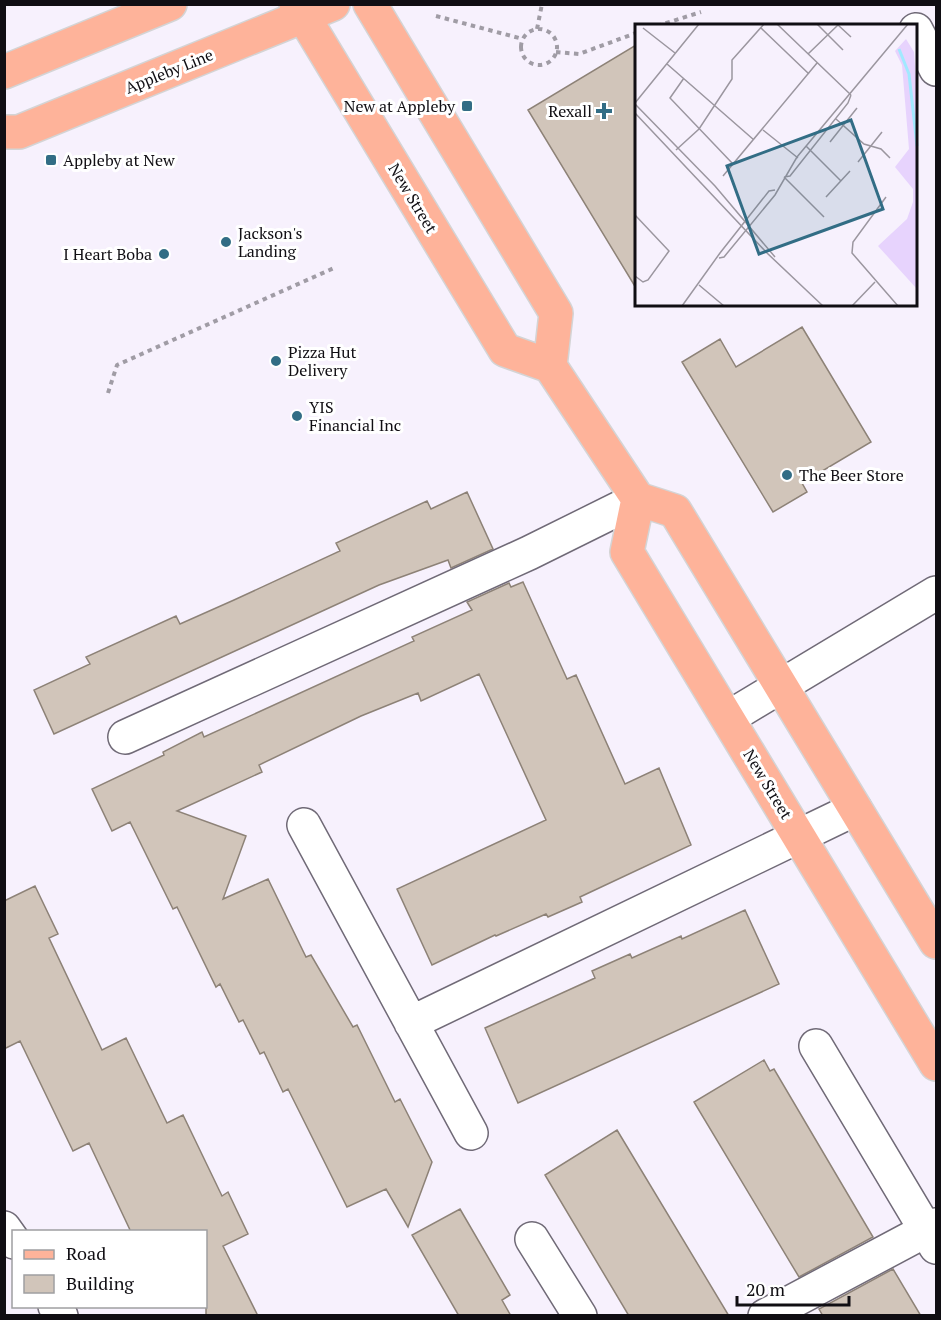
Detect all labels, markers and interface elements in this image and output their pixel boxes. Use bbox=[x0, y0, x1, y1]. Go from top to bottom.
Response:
inset map bbox=[635, 24, 917, 306]
street label: Appleby Line bbox=[122, 43, 216, 99]
place label: New at Appleby bbox=[344, 95, 456, 117]
marker: New at Appleby bbox=[460, 99, 474, 113]
place label: Rexall bbox=[548, 100, 592, 122]
marker: Rexall bbox=[597, 104, 611, 118]
place label: Appleby at New bbox=[63, 149, 175, 171]
marker: Appleby at New bbox=[44, 153, 58, 167]
street label: New Street bbox=[383, 159, 443, 237]
place label: Jackson's Landing bbox=[238, 222, 303, 262]
marker: Jackson's Landing bbox=[219, 235, 233, 249]
place label: I Heart Boba bbox=[63, 243, 152, 265]
marker: I Heart Boba bbox=[157, 247, 171, 261]
place label: Pizza Hut Delivery bbox=[288, 341, 356, 381]
marker: Pizza Hut Delivery bbox=[269, 354, 283, 368]
place label: YIS Financial Inc bbox=[309, 396, 401, 436]
marker: YIS Financial Inc bbox=[290, 409, 304, 423]
place label: The Beer Store bbox=[799, 464, 904, 486]
marker: The Beer Store bbox=[780, 468, 794, 482]
street label: New Street bbox=[738, 745, 798, 823]
legend bbox=[12, 1230, 207, 1308]
text: Road bbox=[66, 1241, 106, 1265]
scale bar bbox=[737, 1269, 850, 1307]
text: Building bbox=[66, 1271, 134, 1295]
text: 20 m bbox=[746, 1277, 786, 1301]

